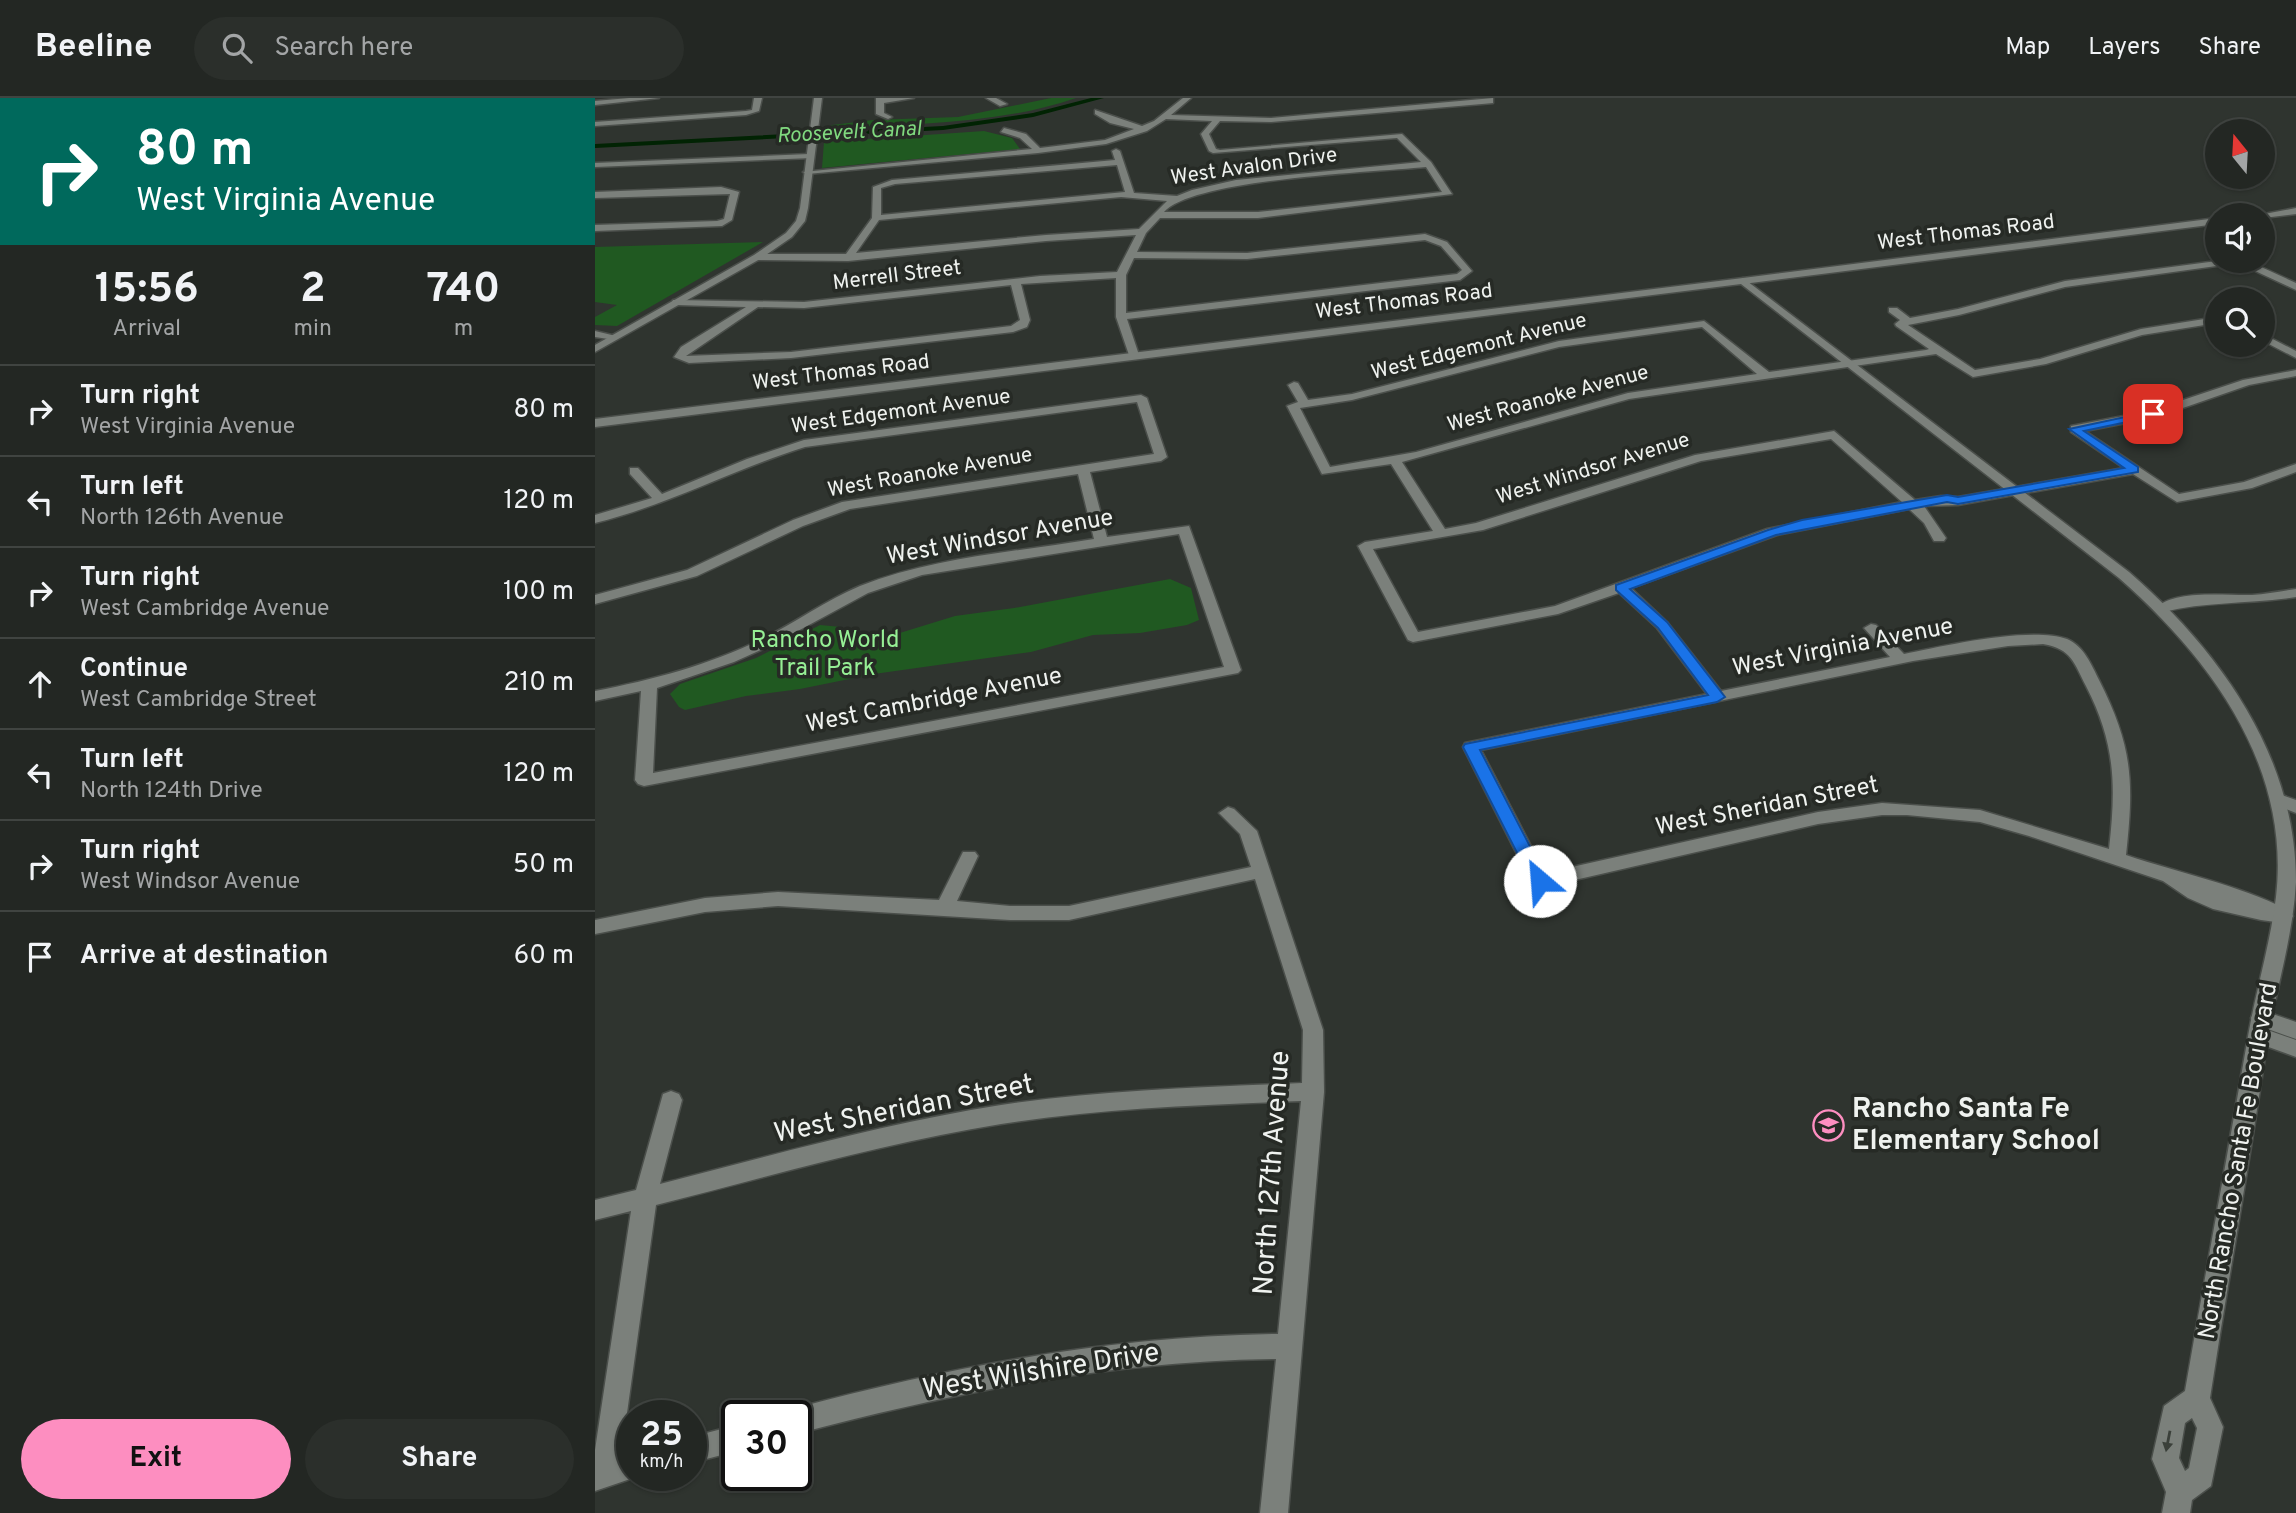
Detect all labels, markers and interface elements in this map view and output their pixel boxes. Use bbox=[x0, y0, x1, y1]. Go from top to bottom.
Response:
search box bbox=[194, 17, 684, 80]
text: Beeline bbox=[35, 27, 152, 69]
icon: search bbox=[218, 29, 256, 67]
text: Search here bbox=[274, 32, 413, 65]
text: Map bbox=[2005, 33, 2050, 63]
text: Layers bbox=[2088, 33, 2160, 63]
text: Share bbox=[2198, 33, 2261, 63]
water label: Roosevelt Canal bbox=[776, 116, 924, 150]
north arrow bbox=[2205, 119, 2275, 189]
map controls bbox=[2205, 119, 2275, 357]
text: 80 m bbox=[136, 121, 253, 183]
icon: right bbox=[21, 126, 112, 217]
street label: West Avalon Drive bbox=[1169, 142, 1339, 192]
text: West Virginia Avenue bbox=[136, 182, 435, 222]
button: sound bbox=[2205, 203, 2275, 273]
street label: West Thomas Road bbox=[1876, 209, 2056, 257]
street label: Merrell Street bbox=[831, 255, 963, 297]
text: 15:56 bbox=[95, 264, 199, 317]
text: 2 bbox=[300, 264, 326, 317]
text: 740 bbox=[427, 264, 500, 317]
street label: West Thomas Road bbox=[1314, 278, 1494, 326]
button: search bbox=[2205, 287, 2275, 357]
street label: West Edgemont Avenue bbox=[1368, 307, 1590, 387]
text: Arrival bbox=[113, 315, 181, 344]
text: min bbox=[294, 315, 332, 344]
text: m bbox=[454, 315, 473, 344]
street label: West Thomas Road bbox=[751, 349, 931, 397]
street label: West Roanoke Avenue bbox=[1444, 359, 1652, 439]
text: Turn right bbox=[80, 380, 200, 413]
street label: West Edgemont Avenue bbox=[790, 383, 1012, 441]
pin bbox=[2123, 384, 2183, 444]
icon: right bbox=[21, 392, 59, 430]
text: 80 m bbox=[514, 394, 574, 427]
icon: arrive bbox=[2134, 395, 2172, 433]
text: West Virginia Avenue bbox=[80, 413, 295, 442]
street label: West Windsor Avenue bbox=[1493, 427, 1693, 511]
street label: West Roanoke Avenue bbox=[825, 442, 1035, 504]
text: Turn left bbox=[80, 471, 184, 504]
icon: left bbox=[21, 483, 59, 521]
text: 120 m bbox=[504, 485, 574, 518]
street label: West Windsor Avenue bbox=[884, 503, 1116, 573]
text: North 126th Avenue bbox=[80, 504, 284, 533]
text: Turn right bbox=[80, 562, 200, 595]
icon: right bbox=[21, 574, 59, 612]
text: 100 m bbox=[503, 576, 574, 609]
text: West Cambridge Avenue bbox=[80, 595, 329, 624]
street label: West Virginia Avenue bbox=[1730, 612, 1956, 684]
park label: Rancho World Trail Park bbox=[751, 626, 899, 684]
text: Continue bbox=[80, 653, 188, 686]
street label: West Cambridge Avenue bbox=[803, 661, 1065, 741]
icon: ahead bbox=[21, 665, 59, 703]
text: 210 m bbox=[504, 667, 574, 700]
text: West Cambridge Street bbox=[80, 686, 317, 715]
text: Turn left bbox=[80, 744, 184, 777]
icon: left bbox=[21, 756, 59, 794]
text: 120 m bbox=[504, 758, 574, 791]
street label: West Sheridan Street bbox=[1653, 771, 1881, 843]
text: North 124th Drive bbox=[80, 777, 263, 806]
text: Turn right bbox=[80, 835, 200, 868]
position arrow bbox=[1503, 844, 1577, 918]
icon: right bbox=[21, 847, 59, 885]
text: 50 m bbox=[513, 849, 574, 882]
text: West Windsor Avenue bbox=[80, 868, 300, 897]
icon: arrive bbox=[21, 938, 59, 976]
text: Arrive at destination bbox=[80, 940, 328, 973]
text: 60 m bbox=[514, 940, 574, 973]
street label: North Rancho Santa Fe Boulevard bbox=[2193, 980, 2285, 1342]
street label: North 127th Avenue bbox=[1246, 1050, 1300, 1296]
street label: West Sheridan Street bbox=[771, 1067, 1037, 1153]
place label: Rancho Santa Fe Elementary School bbox=[1852, 1092, 2100, 1160]
school or university icon: Rancho Santa Fe Elementary School bbox=[1812, 1109, 1846, 1143]
street label: West Wilshire Drive bbox=[920, 1336, 1162, 1408]
speed limit sign: 30 bbox=[721, 1400, 812, 1491]
text: 25 bbox=[640, 1414, 683, 1458]
button: Exit bbox=[21, 1419, 291, 1499]
button: Share bbox=[305, 1419, 574, 1499]
one-way arrow bbox=[2162, 1430, 2173, 1452]
text: km/h bbox=[640, 1451, 683, 1474]

